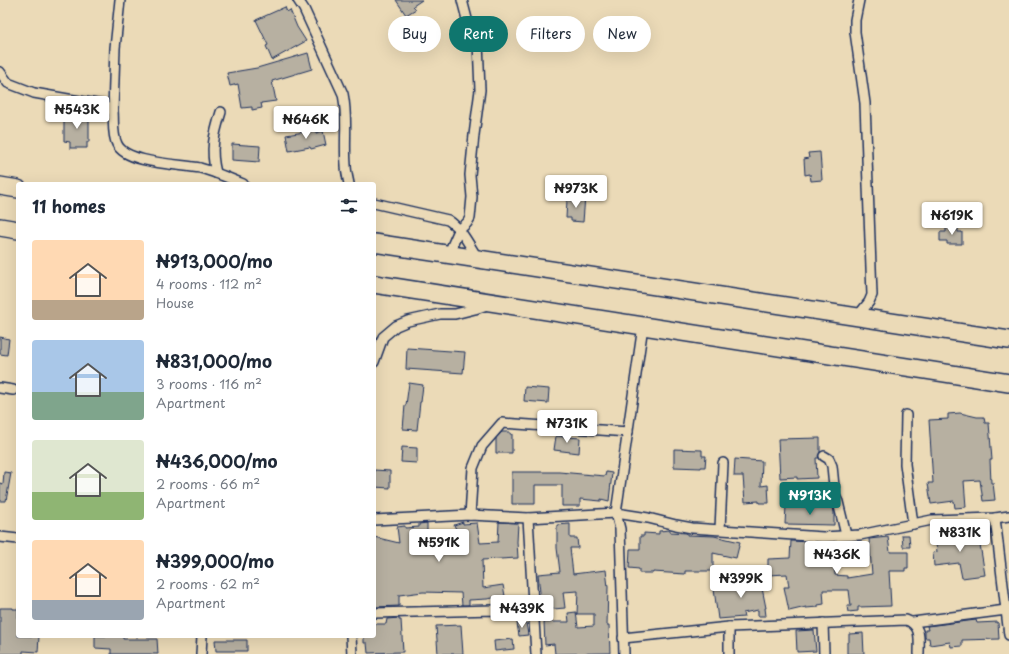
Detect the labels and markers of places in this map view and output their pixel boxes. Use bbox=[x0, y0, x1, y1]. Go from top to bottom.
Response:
pin: ₦543K bbox=[49, 96, 105, 130]
pin: ₦646K bbox=[278, 106, 334, 140]
pin: ₦973K bbox=[548, 175, 604, 209]
pin: ₦619K bbox=[924, 202, 980, 236]
pin: ₦731K bbox=[539, 410, 595, 444]
pin: ₦913K bbox=[782, 482, 838, 516]
pin: ₦831K bbox=[932, 519, 988, 553]
pin: ₦591K bbox=[411, 529, 467, 563]
pin: ₦436K bbox=[809, 541, 865, 575]
pin: ₦399K bbox=[713, 565, 769, 599]
pin: ₦439K bbox=[494, 595, 550, 629]

